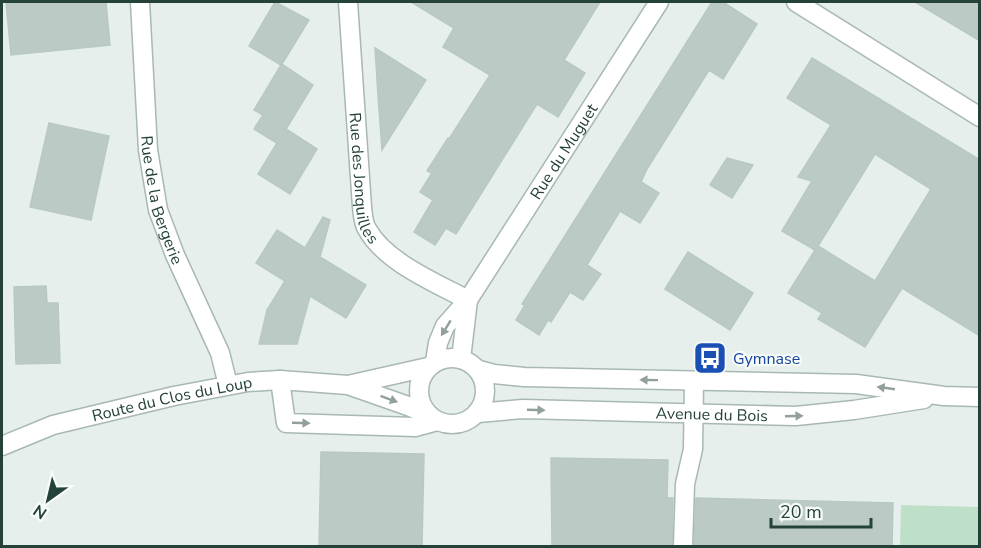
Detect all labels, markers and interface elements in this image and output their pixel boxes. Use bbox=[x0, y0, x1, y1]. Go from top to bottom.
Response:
street label: Rue du Muguet bbox=[525, 99, 603, 204]
street label: Rue des Jonquilles bbox=[344, 112, 383, 249]
street label: Rue de la Bergerie bbox=[135, 135, 188, 268]
one-way arrow bbox=[441, 320, 452, 337]
bus stop icon: Gymnase bbox=[692, 340, 728, 376]
place label: Gymnase bbox=[733, 348, 800, 370]
street label: Route du Clos du Loup bbox=[90, 371, 254, 427]
one-way arrow bbox=[640, 375, 659, 385]
one-way arrow bbox=[876, 384, 895, 393]
one-way arrow bbox=[380, 395, 398, 405]
street label: Avenue du Bois bbox=[655, 402, 768, 427]
one-way arrow bbox=[526, 405, 545, 414]
one-way arrow bbox=[784, 411, 803, 420]
one-way arrow bbox=[291, 419, 310, 428]
north arrow bbox=[18, 470, 78, 530]
scale bar bbox=[771, 491, 872, 529]
text: N bbox=[29, 499, 51, 524]
text: 20 m bbox=[780, 500, 822, 524]

